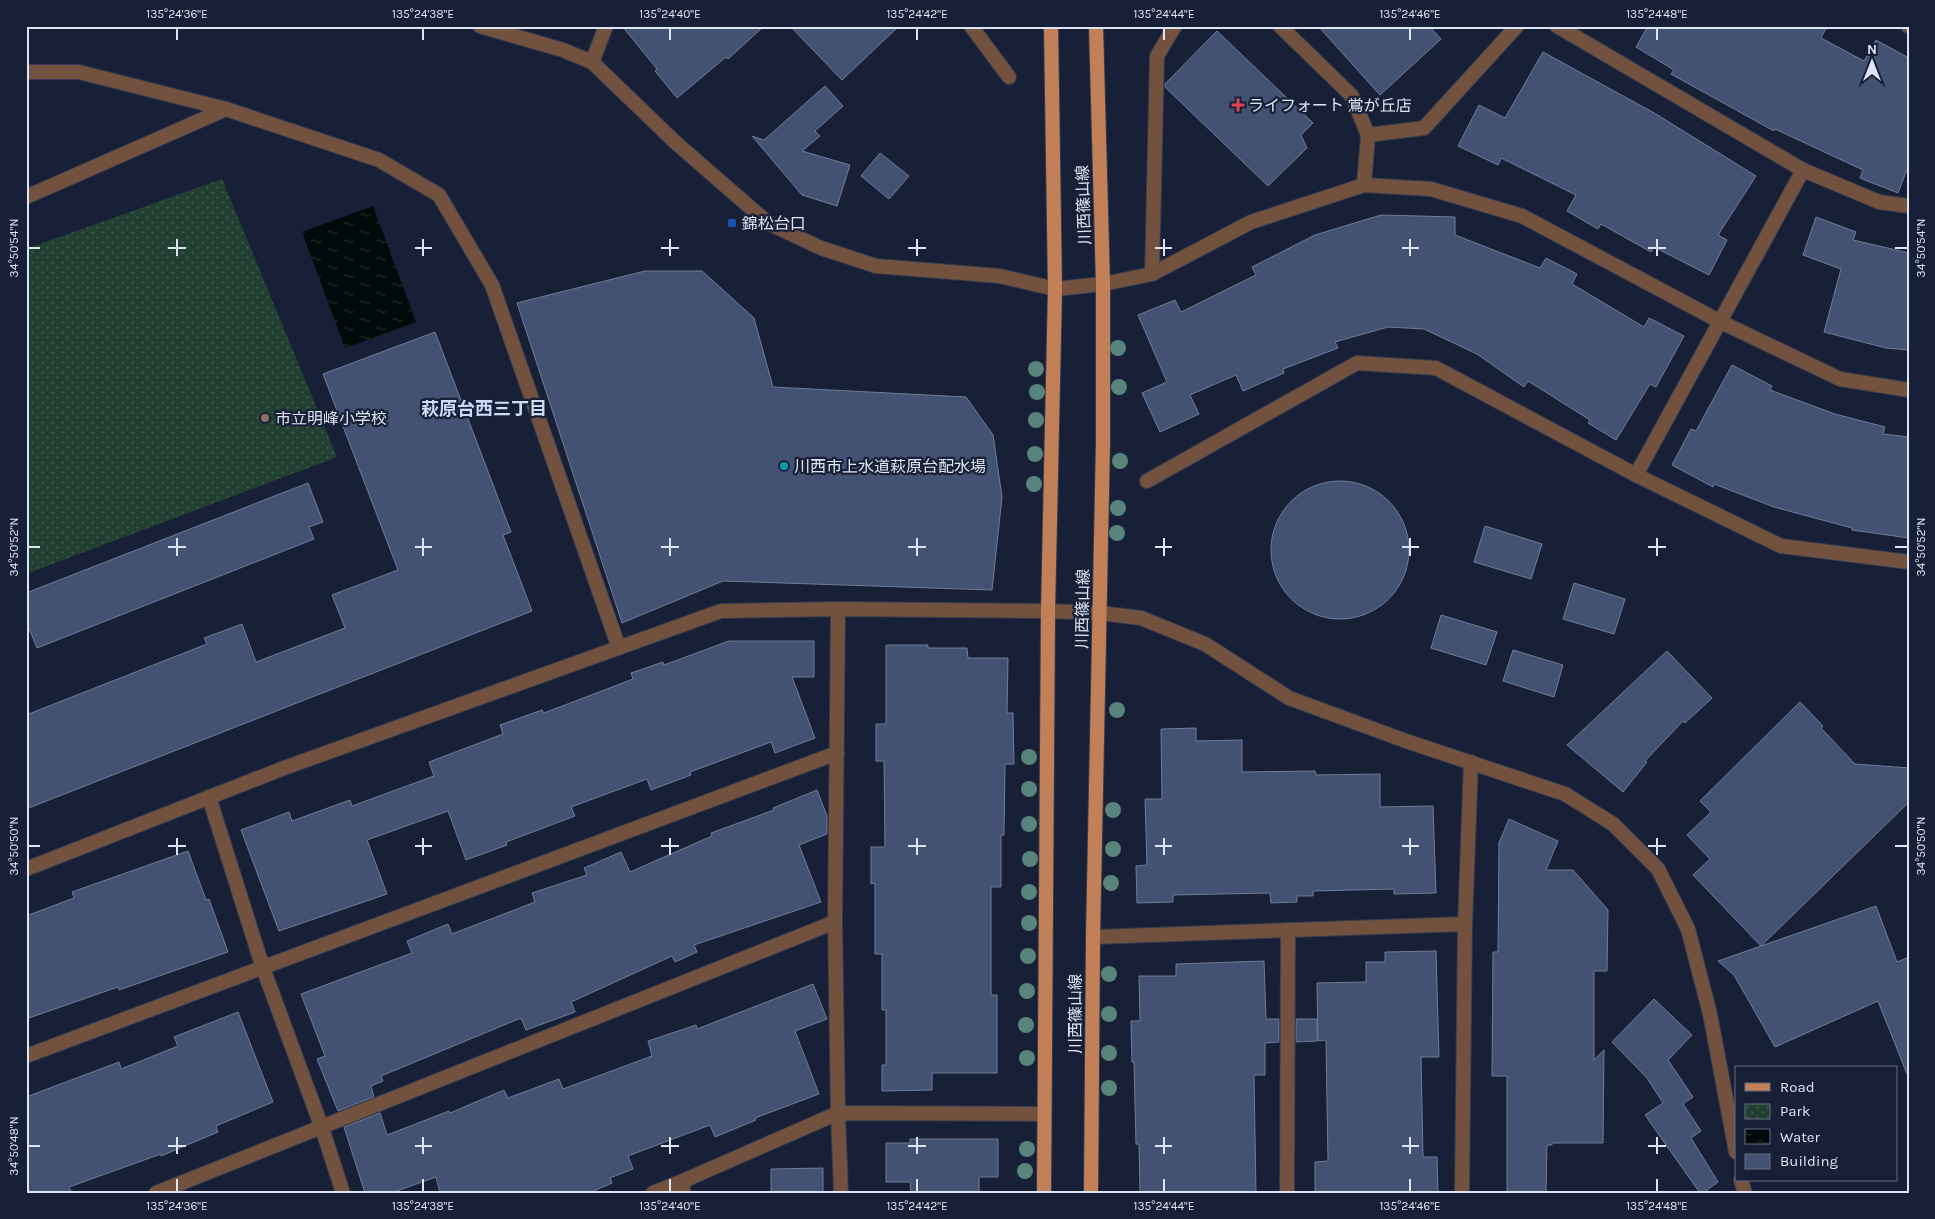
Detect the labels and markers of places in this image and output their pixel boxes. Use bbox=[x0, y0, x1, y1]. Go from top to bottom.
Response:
place label: ライフォート 鴬が丘店 bbox=[1248, 96, 1412, 115]
marker: ライフォート 鴬が丘店 bbox=[1232, 99, 1244, 111]
place label: 錦松台口 bbox=[742, 214, 806, 233]
marker: 錦松台口 bbox=[726, 217, 738, 229]
place label: 市立明峰小学校 bbox=[275, 409, 387, 428]
marker: 市立明峰小学校 bbox=[259, 412, 271, 424]
place label: 川西市上水道萩原台配水場 bbox=[794, 457, 986, 476]
marker: 川西市上水道萩原台配水場 bbox=[778, 460, 790, 472]

